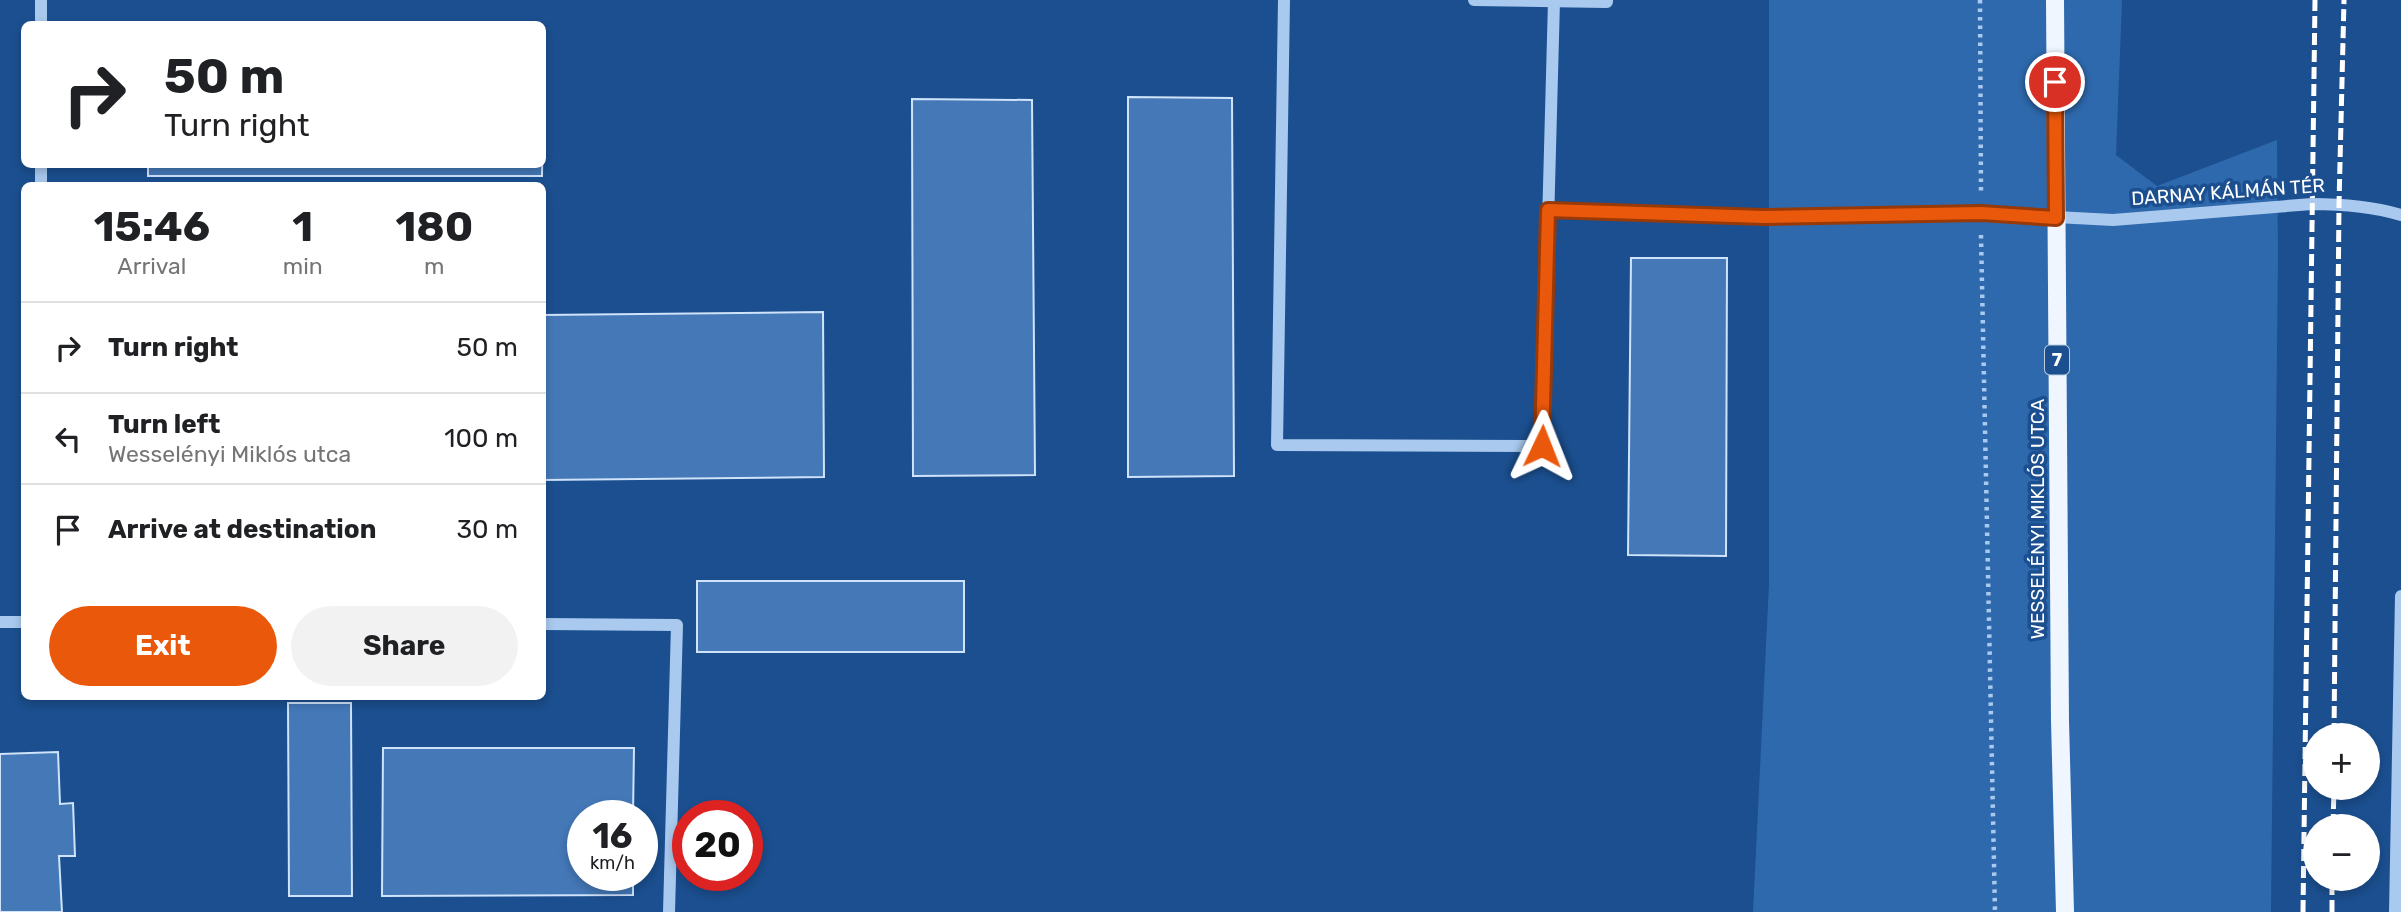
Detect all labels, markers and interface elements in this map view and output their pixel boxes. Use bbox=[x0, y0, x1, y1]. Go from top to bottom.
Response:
text: 50 m bbox=[164, 47, 284, 105]
icon: right bbox=[49, 49, 140, 140]
pin bbox=[2025, 52, 2085, 112]
icon: arrive bbox=[2036, 63, 2074, 101]
text: Turn right bbox=[164, 106, 309, 144]
street label: DARNAY KÁLMÁN TÉR bbox=[2130, 174, 2326, 210]
text: 15:46 bbox=[94, 202, 210, 252]
text: 1 bbox=[292, 202, 313, 252]
text: 180 bbox=[395, 202, 473, 252]
text: Arrival bbox=[117, 252, 186, 280]
text: min bbox=[283, 252, 323, 280]
text: m bbox=[424, 252, 445, 280]
icon: right bbox=[49, 329, 87, 367]
text: Turn right bbox=[108, 332, 238, 363]
text: 50 m bbox=[457, 332, 518, 363]
road number: 7 bbox=[2045, 346, 2069, 374]
street label: WESSELÉNYI MIKLÓS UTCA bbox=[2026, 399, 2049, 639]
text: Turn left bbox=[108, 409, 220, 440]
position arrow bbox=[1505, 409, 1579, 483]
icon: left bbox=[49, 420, 87, 458]
text: 100 m bbox=[444, 423, 518, 454]
text: Wesselényi Miklós utca bbox=[108, 440, 351, 468]
icon: arrive bbox=[49, 511, 87, 549]
text: Arrive at destination bbox=[108, 514, 376, 545]
text: 30 m bbox=[456, 514, 518, 545]
button: Exit bbox=[49, 606, 277, 686]
button: Share bbox=[291, 606, 518, 686]
map controls bbox=[2303, 723, 2380, 891]
button: + bbox=[2303, 723, 2380, 800]
speed limit sign: 20 bbox=[672, 800, 763, 891]
button: − bbox=[2303, 814, 2380, 891]
text: 16 bbox=[592, 815, 633, 857]
text: km/h bbox=[590, 852, 635, 874]

